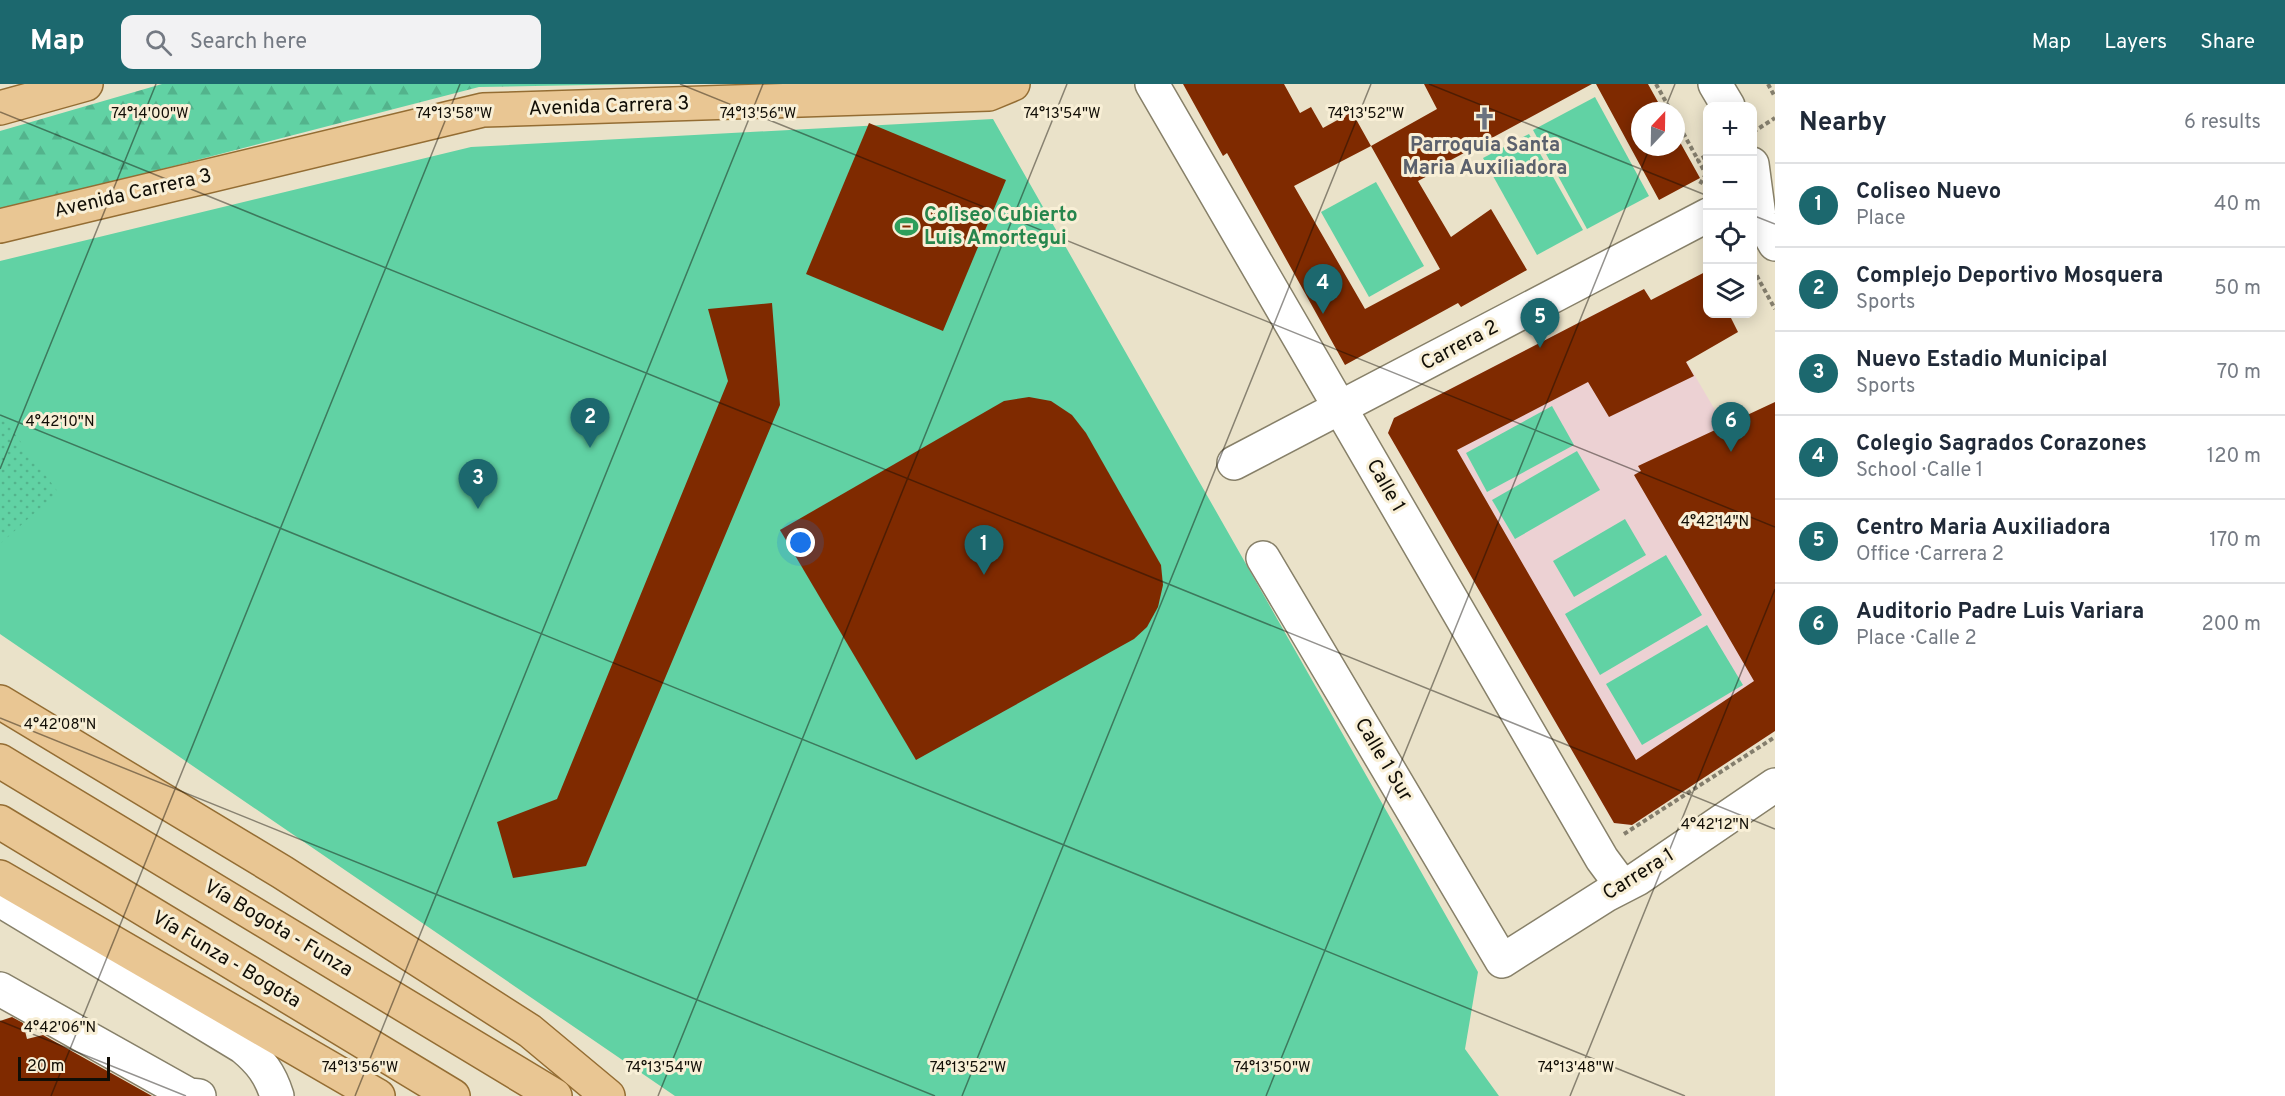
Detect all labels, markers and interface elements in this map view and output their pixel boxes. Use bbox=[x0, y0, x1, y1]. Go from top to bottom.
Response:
search box bbox=[121, 15, 541, 69]
text: Map bbox=[30, 24, 85, 60]
icon: search bbox=[142, 26, 175, 59]
text: Search here bbox=[190, 29, 307, 56]
text: Map bbox=[2032, 29, 2071, 56]
text: Layers bbox=[2104, 29, 2167, 56]
text: Share bbox=[2200, 29, 2255, 56]
street label: Avenida Carrera 3 bbox=[528, 91, 690, 123]
north arrow bbox=[1631, 102, 1685, 156]
map controls bbox=[1703, 102, 1757, 318]
button: + bbox=[1703, 102, 1757, 156]
text: 74°14'00"W bbox=[111, 105, 189, 124]
text: 74°13'58"W bbox=[416, 105, 492, 124]
text: 74°13'56"W bbox=[720, 105, 796, 124]
text: 74°13'54"W bbox=[1023, 105, 1101, 124]
text: 74°13'52"W bbox=[1328, 105, 1404, 124]
church icon: Parroquia Santa Maria Auxiliadora bbox=[1472, 106, 1498, 132]
text: Nearby bbox=[1799, 107, 1887, 140]
text: 6 results bbox=[2184, 110, 2261, 136]
place label: Parroquia Santa Maria Auxiliadora bbox=[1403, 133, 1567, 182]
button: − bbox=[1703, 156, 1757, 210]
street label: Avenida Carrera 3 bbox=[52, 163, 214, 225]
text: Coliseo Nuevo bbox=[1856, 179, 2001, 206]
text: 1 bbox=[1815, 192, 1823, 218]
text: 40 m bbox=[2214, 192, 2261, 218]
place label: Coliseo Cubierto Luis Amortegui bbox=[924, 203, 1078, 252]
text: Place bbox=[1856, 206, 1906, 232]
button: locate bbox=[1703, 210, 1757, 264]
sports icon: Coliseo Cubierto Luis Amortegui bbox=[893, 214, 919, 240]
text: Complejo Deportivo Mosquera bbox=[1856, 263, 2163, 290]
pin: 4 bbox=[1304, 264, 1342, 314]
button: layers bbox=[1703, 264, 1757, 318]
text: 2 bbox=[1812, 276, 1825, 302]
text: 50 m bbox=[2214, 276, 2261, 302]
text: Sports bbox=[1856, 290, 1916, 316]
pin: 5 bbox=[1520, 298, 1560, 348]
street label: Carrera 2 bbox=[1417, 315, 1503, 377]
text: Nuevo Estadio Municipal bbox=[1856, 347, 2108, 374]
text: 3 bbox=[1813, 360, 1825, 386]
text: 70 m bbox=[2217, 360, 2261, 386]
text: Sports bbox=[1856, 374, 1916, 400]
pin: 2 bbox=[570, 398, 610, 448]
pin: 6 bbox=[1712, 402, 1750, 452]
text: 4°42'10"N bbox=[25, 413, 95, 432]
text: Colegio Sagrados Corazones bbox=[1856, 431, 2147, 458]
text: 4 bbox=[1812, 444, 1825, 470]
text: 120 m bbox=[2207, 444, 2261, 470]
street label: Calle 1 bbox=[1360, 455, 1410, 517]
text: School · Calle 1 bbox=[1856, 458, 1983, 484]
pin: 3 bbox=[458, 460, 498, 509]
text: 4°42'14"N bbox=[1681, 513, 1749, 532]
text: Centro Maria Auxiliadora bbox=[1856, 515, 2111, 542]
pin: 1 bbox=[964, 526, 1004, 575]
your location bbox=[786, 528, 815, 557]
text: 5 bbox=[1812, 528, 1825, 554]
text: 170 m bbox=[2209, 528, 2261, 554]
text: Office · Carrera 2 bbox=[1856, 542, 2004, 568]
text: Auditorio Padre Luis Variara bbox=[1856, 599, 2144, 626]
text: 6 bbox=[1812, 612, 1825, 638]
text: 200 m bbox=[2202, 612, 2261, 638]
text: Place · Calle 2 bbox=[1856, 626, 1977, 652]
street label: Calle 1 Sur bbox=[1348, 714, 1418, 807]
text: 4°42'08"N bbox=[24, 716, 96, 735]
text: 4°42'12"N bbox=[1681, 816, 1749, 835]
street label: Carrera 1 bbox=[1598, 843, 1680, 907]
street label: Vía Bogota - Funza bbox=[199, 874, 357, 984]
street label: Vía Funza - Bogota bbox=[147, 905, 305, 1015]
text: 4°42'06"N bbox=[24, 1019, 96, 1038]
scale bar bbox=[18, 1054, 110, 1082]
text: 20 m bbox=[27, 1057, 64, 1077]
text: 74°13'56"W bbox=[322, 1059, 398, 1078]
text: 74°13'54"W bbox=[625, 1059, 703, 1078]
text: 74°13'52"W bbox=[930, 1059, 1006, 1078]
text: 74°13'50"W bbox=[1233, 1059, 1311, 1078]
text: 74°13'48"W bbox=[1538, 1059, 1614, 1078]

